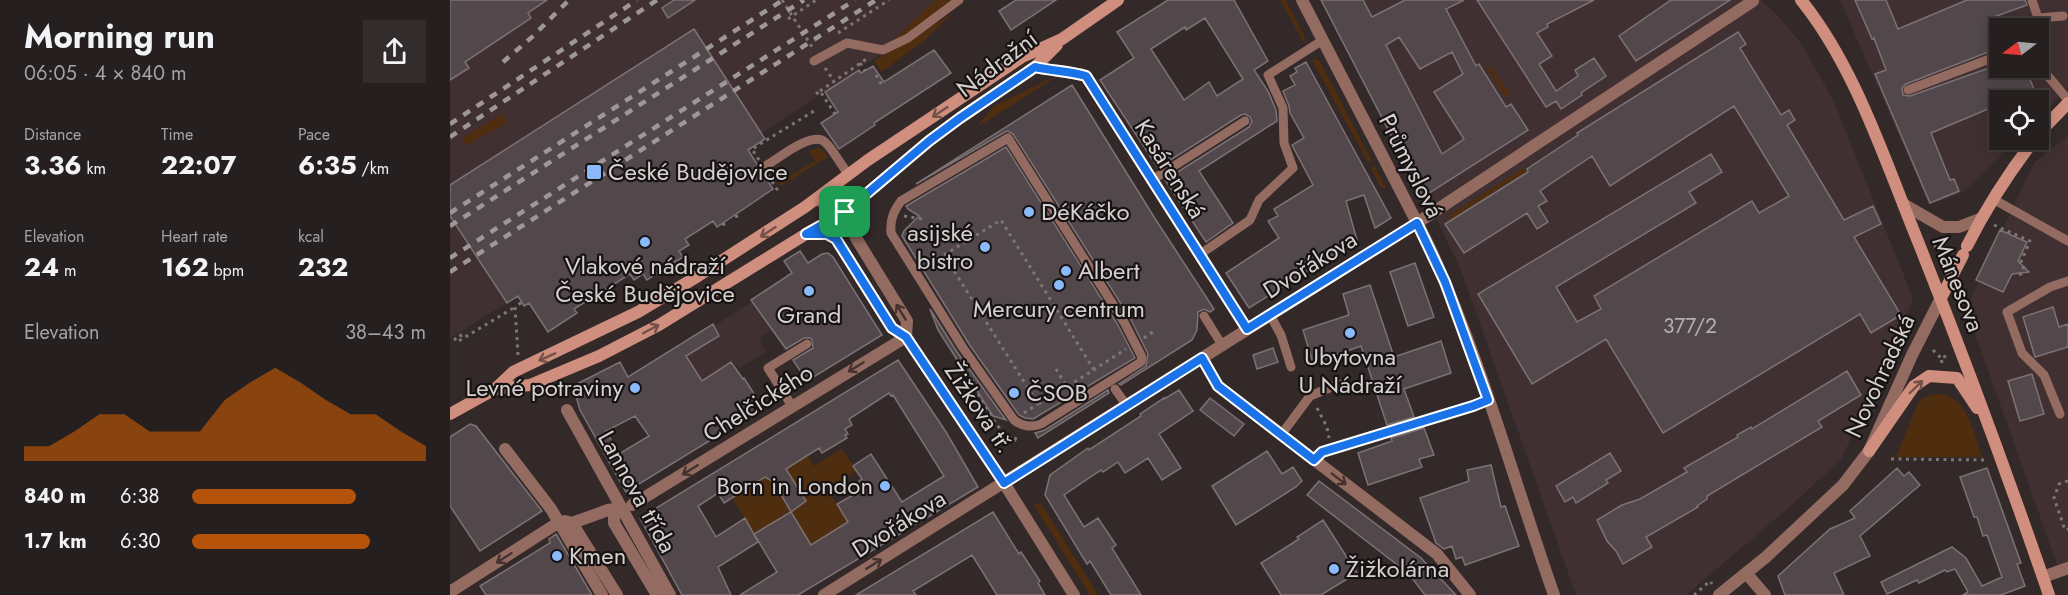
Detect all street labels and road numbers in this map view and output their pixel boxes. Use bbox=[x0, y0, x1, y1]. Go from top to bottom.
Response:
street label: Nádražní bbox=[949, 21, 1045, 106]
street label: Průmyslová bbox=[1370, 108, 1453, 224]
street label: Kasárenská bbox=[1126, 112, 1215, 225]
street label: Dvořákova bbox=[1256, 222, 1363, 307]
street label: Mánesova bbox=[1923, 231, 1994, 337]
street label: Novohradská bbox=[1836, 308, 1923, 443]
street label: Chelčického bbox=[696, 355, 820, 450]
street label: Žižkova tř. bbox=[936, 355, 1023, 460]
street label: Lannova třída bbox=[589, 424, 685, 559]
street label: Dvořákova bbox=[845, 481, 952, 566]

